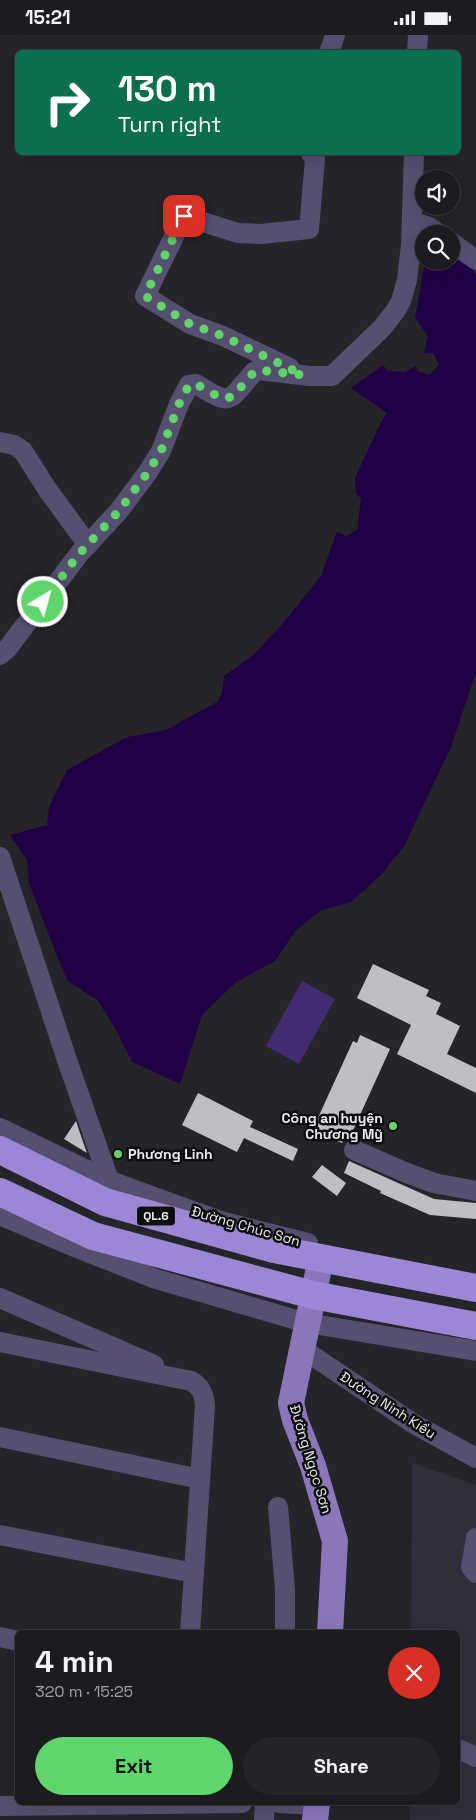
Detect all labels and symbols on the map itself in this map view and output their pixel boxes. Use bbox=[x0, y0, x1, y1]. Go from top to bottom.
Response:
pin bbox=[163, 195, 205, 237]
position arrow bbox=[16, 575, 68, 627]
place label: Công an huyện Chương Mỹ bbox=[282, 1109, 383, 1143]
marker: Công an huyện Chương Mỹ bbox=[387, 1120, 399, 1132]
place label: Phương Linh bbox=[128, 1145, 213, 1163]
marker: Phương Linh bbox=[112, 1148, 124, 1160]
street label: Đường Chúc Sơn bbox=[190, 1202, 302, 1250]
road number: QL.6 bbox=[137, 1207, 175, 1225]
street label: Đường Ninh Kiều bbox=[337, 1367, 439, 1443]
street label: Đường Ngọc Sơn bbox=[286, 1402, 336, 1516]

